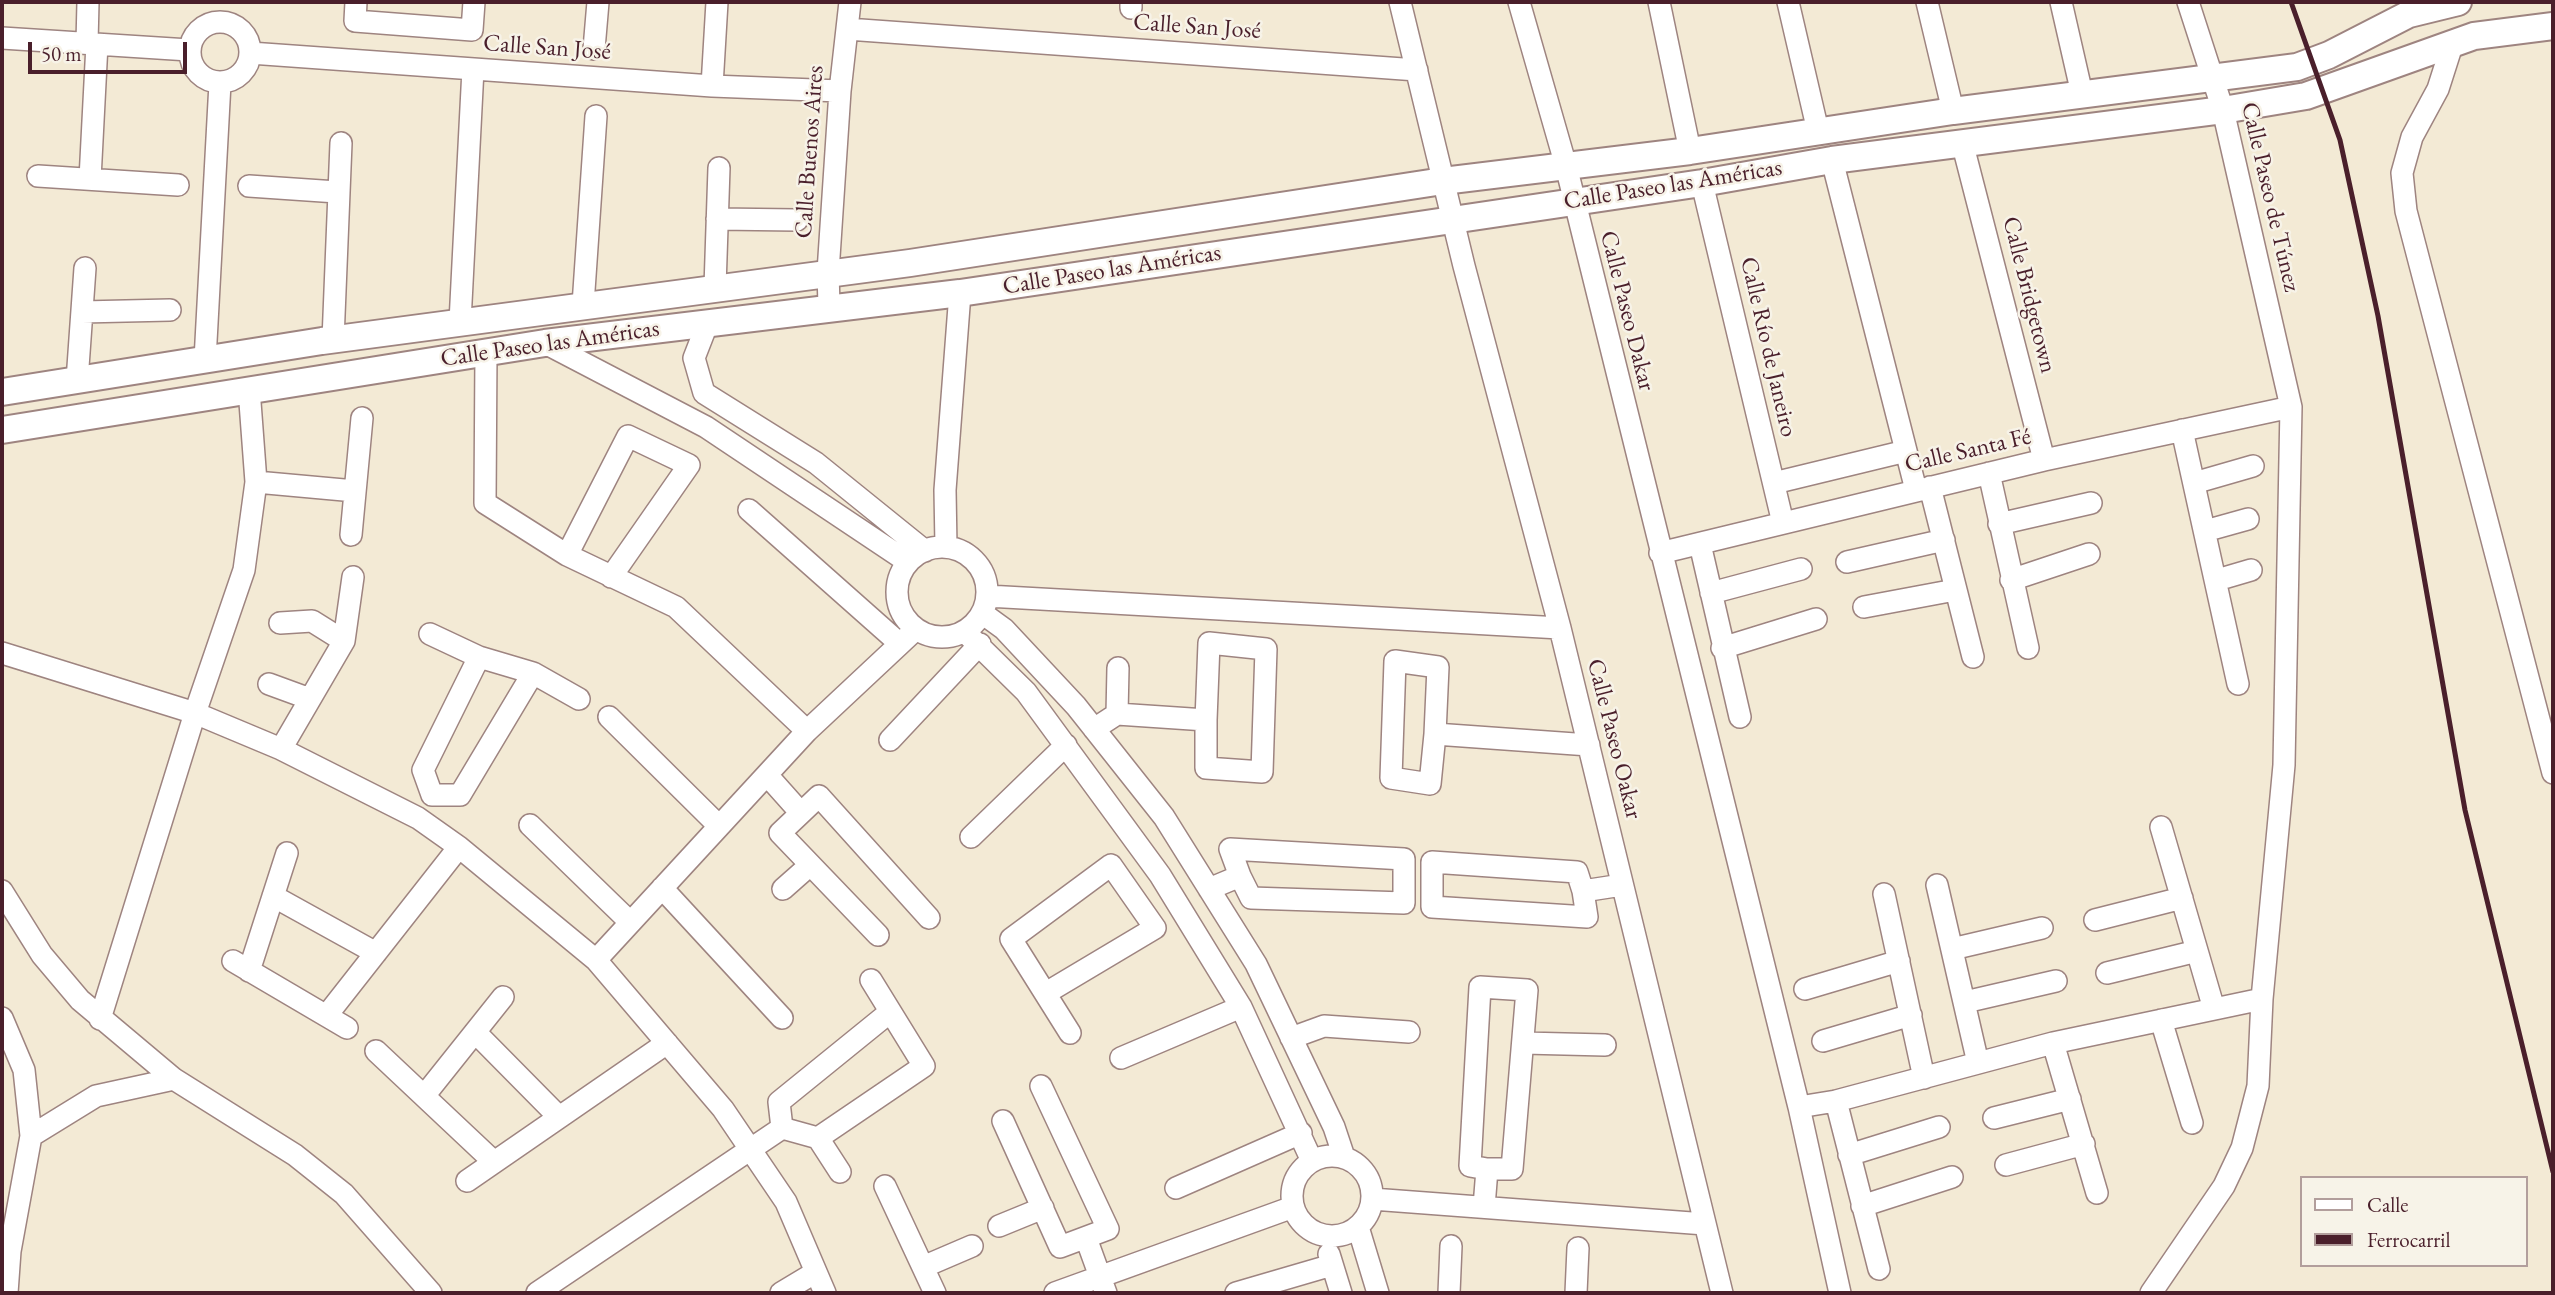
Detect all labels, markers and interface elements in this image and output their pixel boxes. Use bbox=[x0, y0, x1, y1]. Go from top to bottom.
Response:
street label: Calle San José bbox=[1132, 8, 1262, 46]
scale bar bbox=[32, 28, 191, 72]
street label: Calle San José bbox=[482, 29, 612, 67]
text: 50 m bbox=[41, 40, 82, 67]
street label: Calle Buenos Aires bbox=[790, 65, 830, 239]
street label: Calle Paseo de Túnez bbox=[2234, 99, 2306, 295]
street label: Calle Paseo las Américas bbox=[1562, 154, 1784, 216]
street label: Calle Bridgetown bbox=[1996, 214, 2062, 376]
street label: Calle Paseo Dakar bbox=[1593, 228, 1661, 394]
street label: Calle Paseo las Américas bbox=[1001, 239, 1223, 301]
street label: Calle Río de Janeiro bbox=[1733, 254, 1803, 440]
street label: Calle Paseo las Américas bbox=[439, 314, 661, 374]
street label: Calle Santa Fé bbox=[1902, 423, 2034, 479]
street label: Calle Paseo Oakar bbox=[1580, 656, 1648, 822]
legend bbox=[2300, 1176, 2527, 1267]
text: Calle bbox=[2367, 1191, 2409, 1218]
text: Ferrocarril bbox=[2367, 1226, 2451, 1253]

